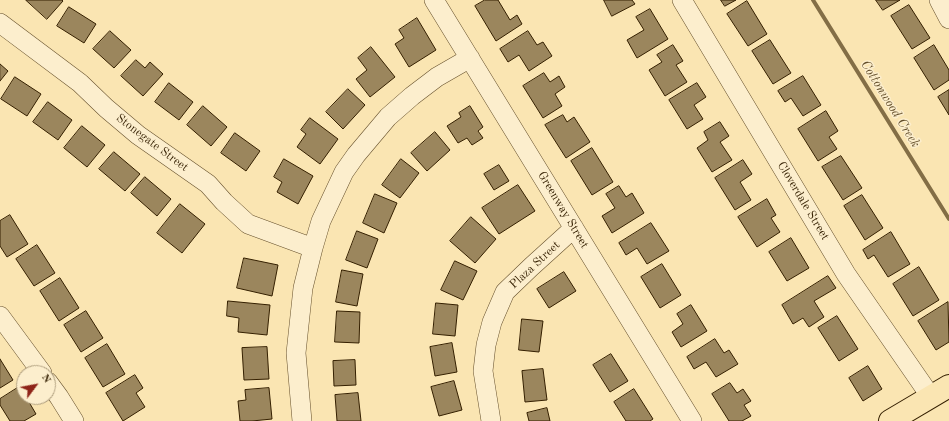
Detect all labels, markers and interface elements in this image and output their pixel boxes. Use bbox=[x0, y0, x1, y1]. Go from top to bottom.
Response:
water label: Cottonwood Creek bbox=[857, 58, 923, 150]
street label: Stonegate Street bbox=[113, 111, 191, 175]
street label: Cloverdale Street bbox=[774, 159, 832, 243]
street label: Greenway Street bbox=[534, 169, 592, 251]
street label: Plaza Street bbox=[507, 238, 563, 292]
north arrow bbox=[16, 365, 56, 405]
text: N bbox=[39, 372, 53, 385]

